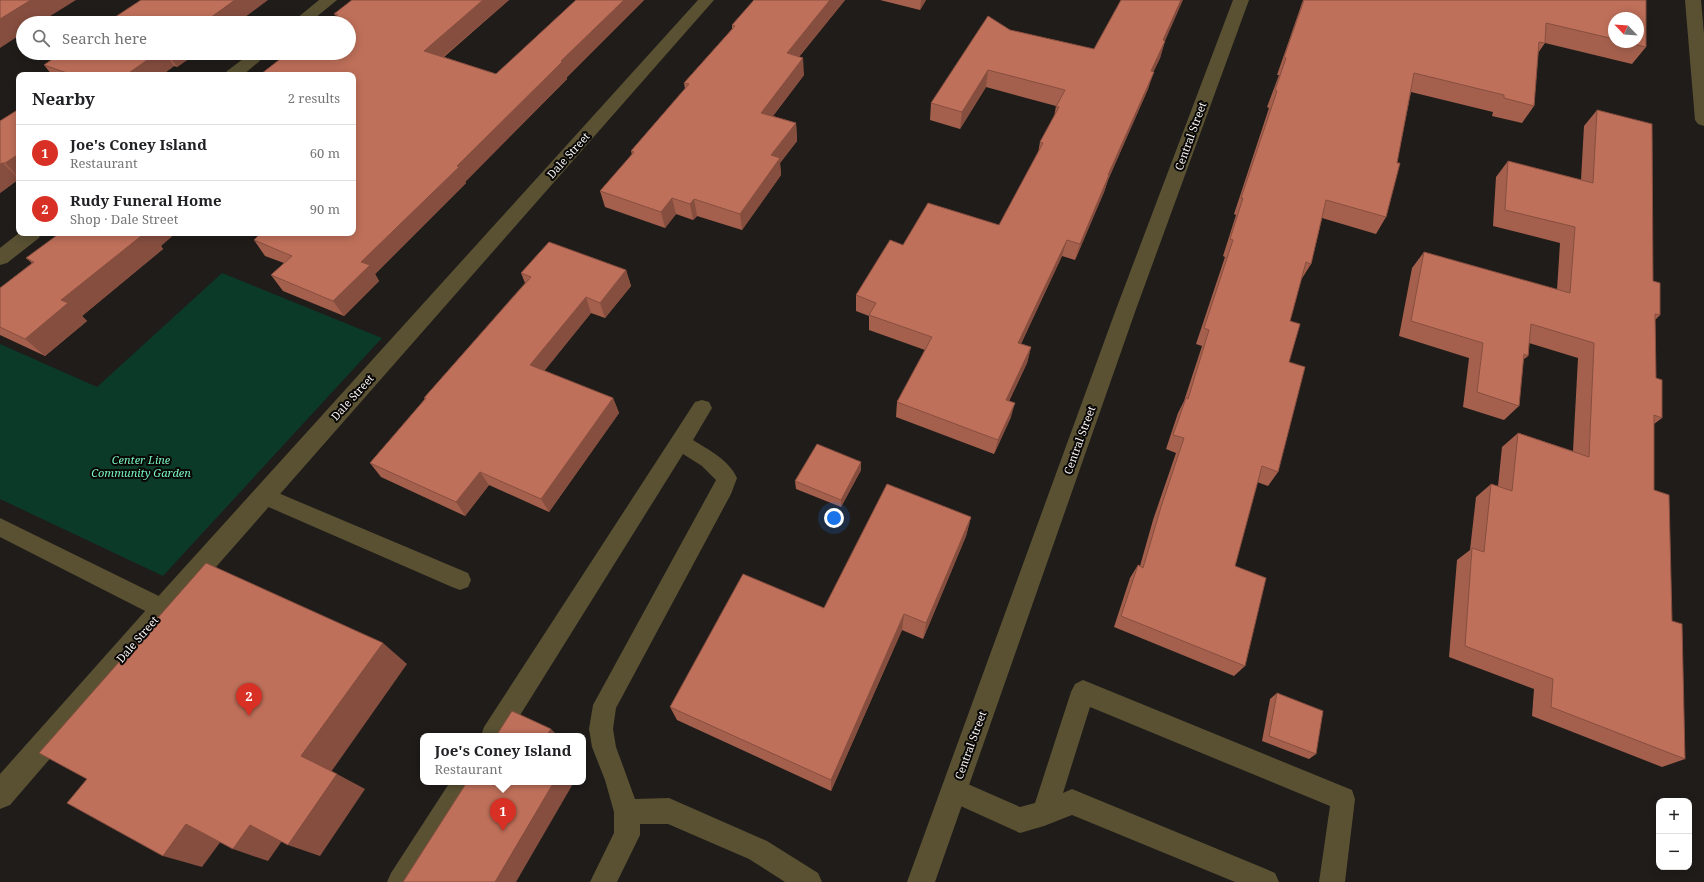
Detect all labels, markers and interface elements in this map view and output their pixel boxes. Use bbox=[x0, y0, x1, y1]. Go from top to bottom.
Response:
north arrow bbox=[1608, 12, 1644, 48]
search box bbox=[16, 16, 356, 60]
icon: search bbox=[30, 27, 52, 49]
text: Search here bbox=[62, 28, 147, 48]
text: Nearby bbox=[32, 87, 95, 110]
text: 2 results bbox=[288, 89, 340, 107]
street label: Central Street bbox=[1171, 100, 1209, 172]
street label: Dale Street bbox=[543, 129, 593, 181]
text: Joe's Coney Island bbox=[70, 134, 207, 154]
text: 1 bbox=[41, 144, 49, 162]
text: 60 m bbox=[310, 144, 340, 162]
text: Restaurant bbox=[70, 154, 138, 172]
text: Rudy Funeral Home bbox=[70, 190, 222, 210]
text: 2 bbox=[41, 200, 49, 218]
text: 90 m bbox=[310, 200, 340, 218]
text: Shop · Dale Street bbox=[70, 210, 178, 228]
street label: Dale Street bbox=[327, 371, 377, 423]
street label: Central Street bbox=[1060, 404, 1098, 476]
park label: Center Line Community Garden bbox=[91, 452, 191, 480]
your location bbox=[824, 508, 844, 528]
street label: Dale Street bbox=[113, 612, 161, 665]
pin: 2 bbox=[236, 683, 262, 716]
street label: Central Street bbox=[951, 709, 989, 781]
popup bbox=[420, 733, 586, 785]
text: Joe's Coney Island bbox=[435, 740, 571, 760]
text: Restaurant bbox=[435, 760, 502, 778]
pin: 1 bbox=[490, 798, 516, 831]
map controls bbox=[1656, 798, 1692, 870]
button: + bbox=[1656, 798, 1692, 834]
button: − bbox=[1656, 834, 1692, 870]

